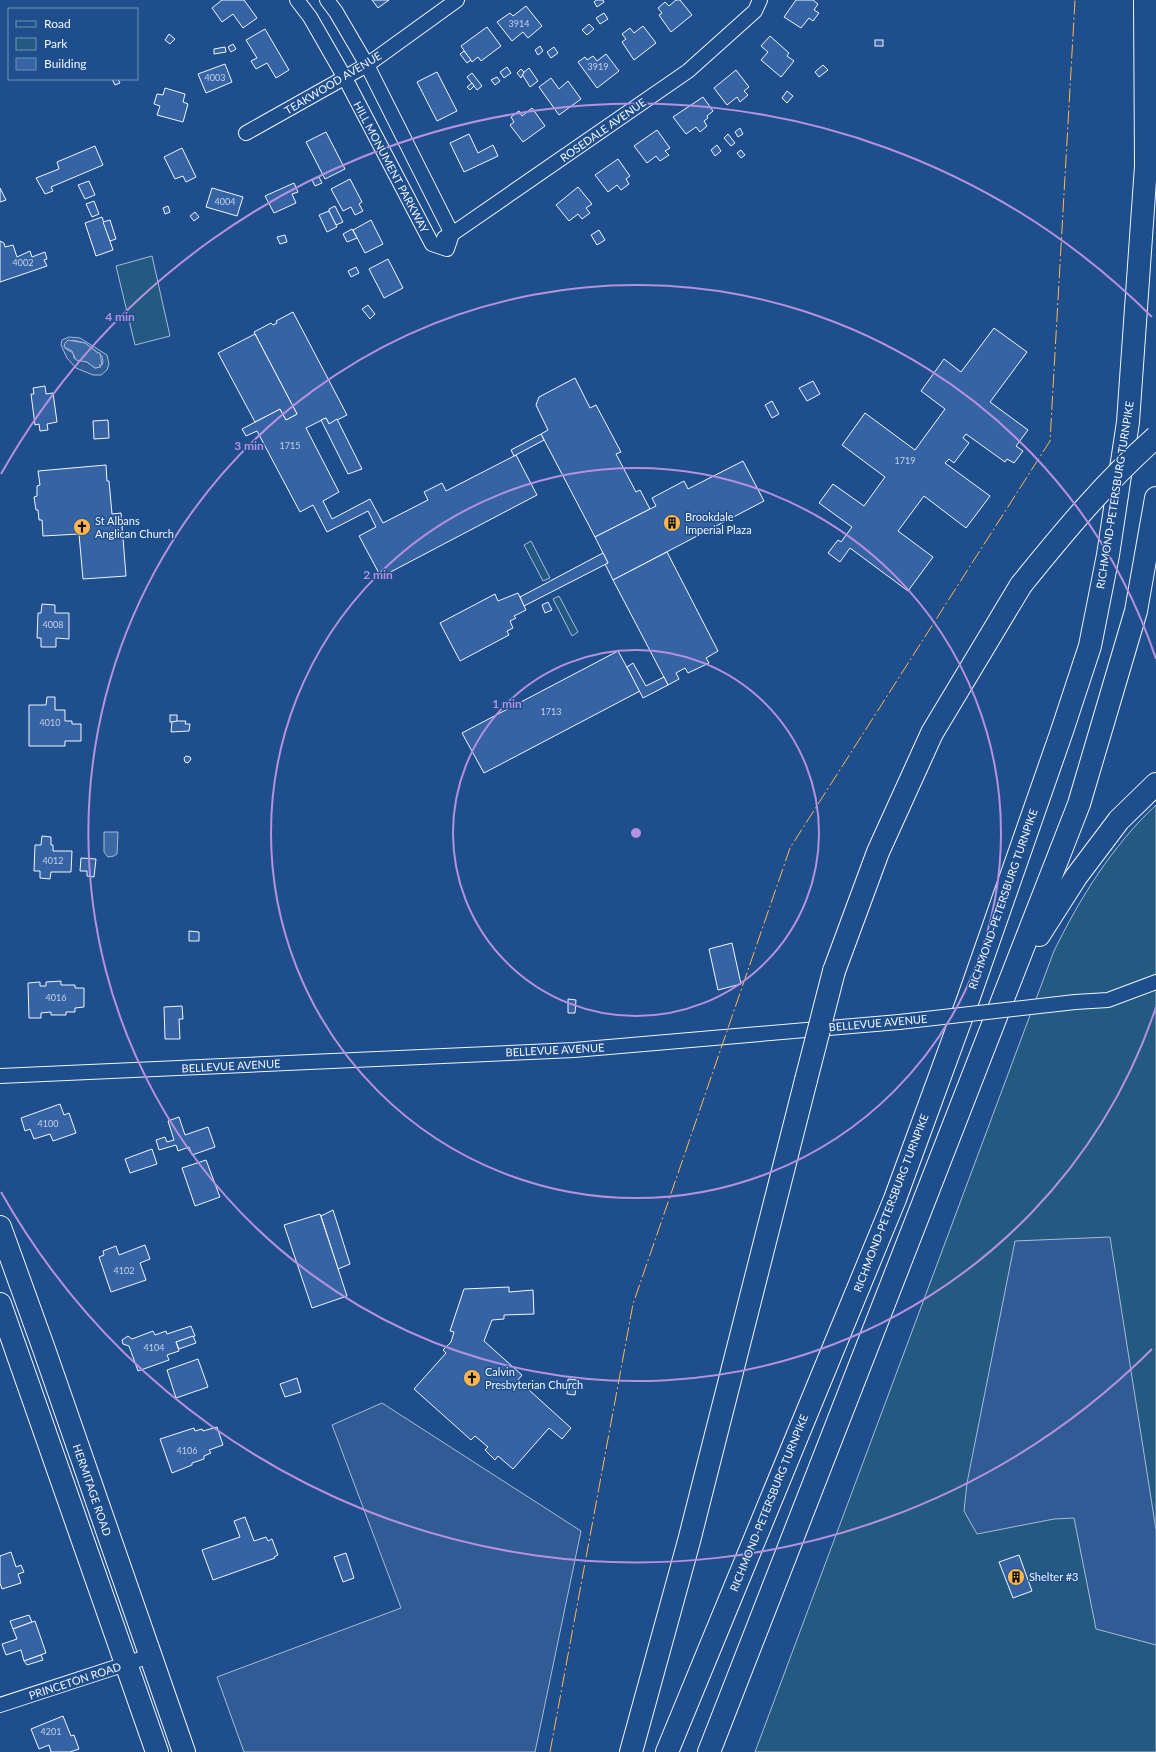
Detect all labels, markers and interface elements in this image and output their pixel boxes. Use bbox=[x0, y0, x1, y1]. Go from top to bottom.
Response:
legend bbox=[8, 8, 138, 80]
text: Road bbox=[44, 16, 71, 31]
house number: 3914 bbox=[509, 18, 529, 29]
text: Park bbox=[44, 36, 68, 51]
street label: TEAKWOOD AVENUE bbox=[282, 48, 384, 117]
text: Building bbox=[44, 56, 87, 71]
house number: 3919 bbox=[588, 61, 608, 72]
house number: 4003 bbox=[205, 72, 225, 83]
street label: ROSEDALE AVENUE bbox=[557, 95, 648, 164]
street label: HILL MONUMENT PARKWAY bbox=[351, 99, 432, 235]
house number: 4004 bbox=[215, 196, 235, 207]
house number: 4002 bbox=[13, 257, 33, 268]
text: 4 min bbox=[105, 309, 135, 324]
street label: RICHMOND-PETERSBURG TURNPIKE bbox=[1093, 400, 1136, 590]
text: 3 min bbox=[234, 438, 264, 453]
house number: 1715 bbox=[280, 440, 300, 451]
house number: 1719 bbox=[895, 455, 915, 466]
place label: Brookdale Imperial Plaza bbox=[685, 510, 752, 536]
building icon: Brookdale Imperial Plaza bbox=[662, 513, 682, 533]
place label: St Albans Anglican Church bbox=[95, 514, 174, 540]
church icon: St Albans Anglican Church bbox=[72, 517, 92, 537]
text: 2 min bbox=[363, 567, 393, 582]
house number: 4008 bbox=[43, 619, 63, 630]
text: 1 min bbox=[492, 696, 522, 711]
house number: 1713 bbox=[541, 706, 561, 717]
house number: 4010 bbox=[40, 717, 60, 728]
street label: RICHMOND-PETERSBURG TURNPIKE bbox=[965, 807, 1040, 991]
centre of rings bbox=[629, 826, 643, 840]
house number: 4012 bbox=[43, 855, 63, 866]
house number: 4016 bbox=[46, 992, 66, 1003]
street label: BELLEVUE AVENUE bbox=[828, 1012, 928, 1033]
street label: BELLEVUE AVENUE bbox=[505, 1040, 605, 1059]
street label: BELLEVUE AVENUE bbox=[181, 1056, 281, 1075]
street label: RICHMOND-PETERSBURG TURNPIKE bbox=[850, 1112, 931, 1294]
house number: 4100 bbox=[38, 1118, 58, 1129]
house number: 4102 bbox=[114, 1265, 134, 1276]
house number: 4104 bbox=[144, 1342, 164, 1353]
place label: Calvin Presbyterian Church bbox=[485, 1365, 583, 1391]
church icon: Calvin Presbyterian Church bbox=[462, 1368, 482, 1388]
street label: RICHMOND-PETERSBURG TURNPIKE bbox=[727, 1412, 810, 1593]
street label: HERMITAGE ROAD bbox=[71, 1442, 114, 1538]
house number: 4106 bbox=[177, 1445, 197, 1456]
building icon: Shelter #3 bbox=[1006, 1567, 1026, 1587]
place label: Shelter #3 bbox=[1029, 1570, 1079, 1583]
street label: PRINCETON ROAD bbox=[27, 1659, 123, 1702]
house number: 4201 bbox=[41, 1726, 61, 1737]

